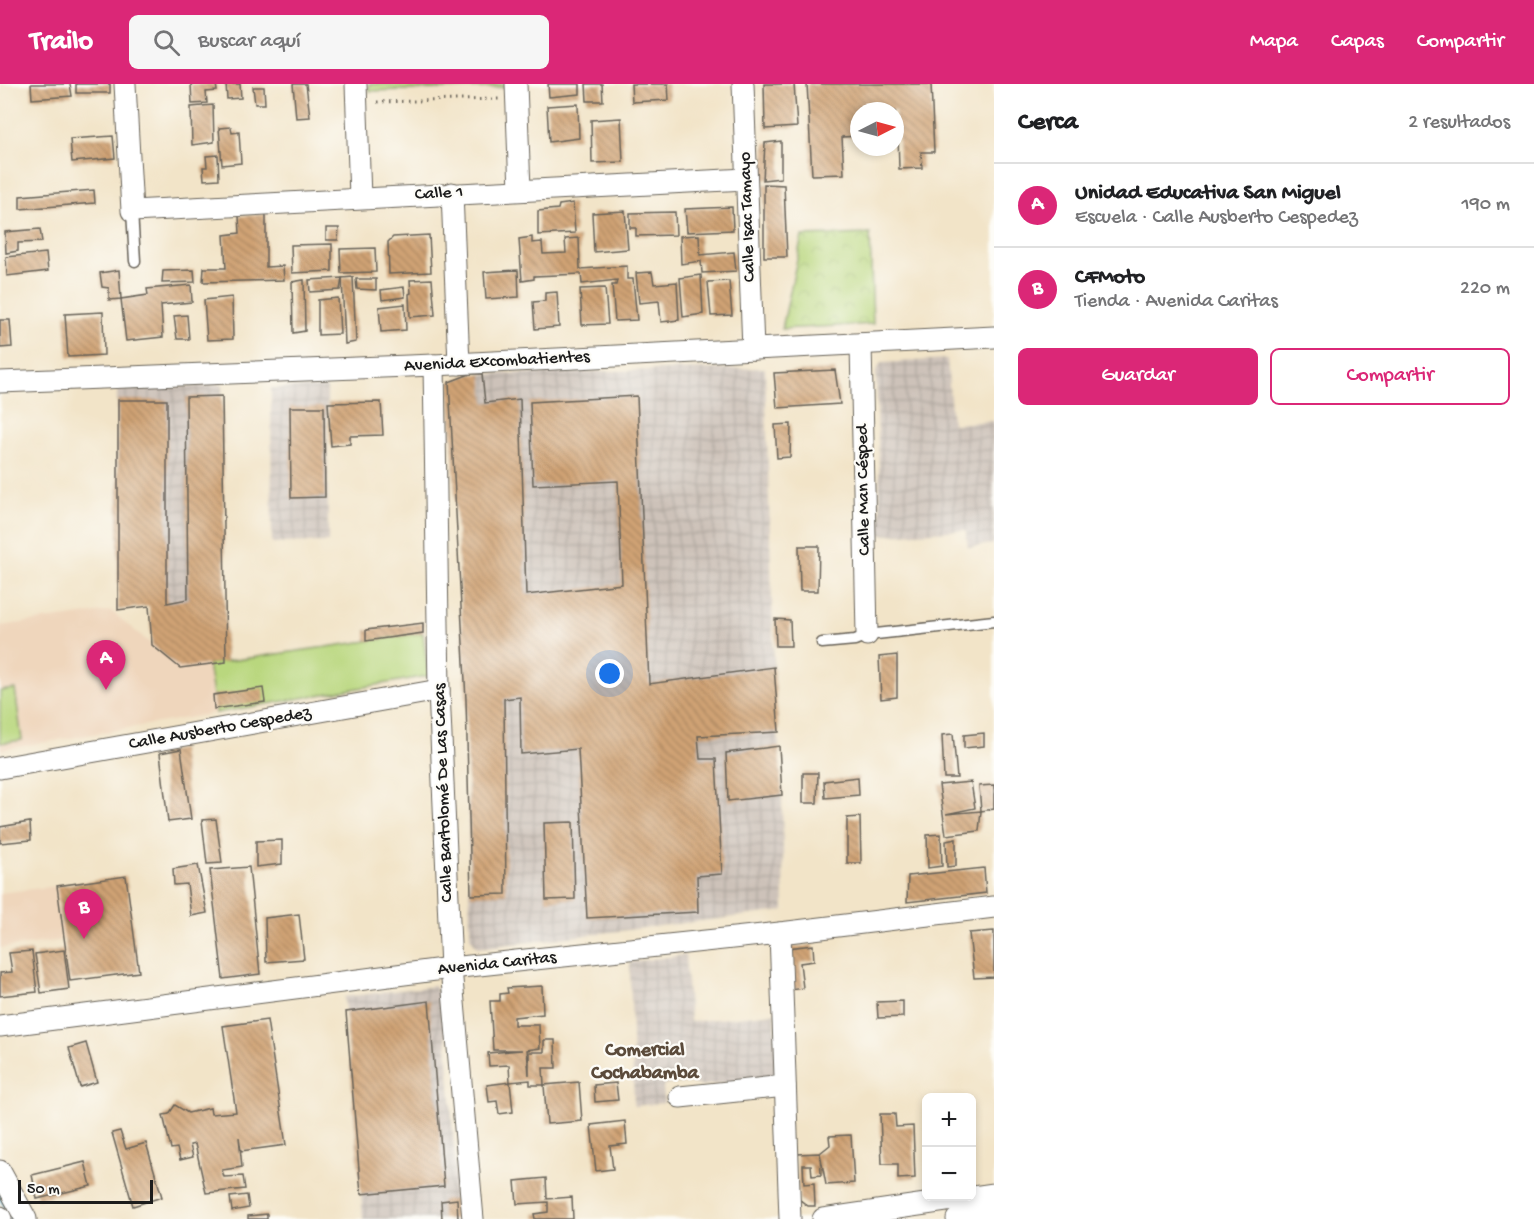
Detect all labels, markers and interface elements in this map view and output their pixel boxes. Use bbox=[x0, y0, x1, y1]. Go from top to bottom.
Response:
search box bbox=[129, 15, 549, 69]
text: Trailo bbox=[30, 26, 93, 59]
icon: search bbox=[150, 26, 183, 59]
text: Buscar aquí bbox=[198, 29, 301, 55]
text: Mapa bbox=[1250, 30, 1298, 55]
text: Capas bbox=[1331, 30, 1384, 55]
text: Compartir bbox=[1417, 30, 1504, 55]
north arrow bbox=[850, 102, 904, 156]
text: Cerca bbox=[1018, 108, 1078, 139]
text: 2 resultados bbox=[1408, 112, 1510, 135]
street label: Calle Isac Tamayo bbox=[735, 151, 761, 283]
text: Unidad Educativa San Miguel bbox=[1075, 181, 1341, 207]
street label: Calle 1 bbox=[414, 182, 464, 206]
text: A bbox=[1032, 194, 1043, 217]
text: 190 m bbox=[1462, 194, 1510, 217]
text: Escuela · Calle Ausberto Cespedez bbox=[1075, 207, 1358, 230]
text: CFMoto bbox=[1075, 265, 1145, 291]
text: B bbox=[1032, 278, 1043, 301]
text: 220 m bbox=[1460, 278, 1510, 301]
text: Tienda · Avenida Caritas bbox=[1075, 291, 1278, 314]
street label: Avenida Excombatientes bbox=[404, 347, 592, 377]
button: Guardar bbox=[1018, 348, 1258, 405]
button: Compartir bbox=[1270, 348, 1510, 405]
street label: Calle Man Césped bbox=[852, 423, 876, 556]
pin: A bbox=[86, 640, 126, 690]
your location bbox=[595, 659, 624, 688]
street label: Calle Bartolomé De Las Casas bbox=[430, 682, 458, 903]
street label: Calle Ausberto Cespedez bbox=[127, 702, 314, 755]
pin: B bbox=[64, 890, 104, 939]
street label: Avenida Caritas bbox=[437, 947, 559, 981]
district label: Comercial Cochabamba bbox=[590, 1040, 700, 1086]
map controls bbox=[922, 1093, 976, 1201]
button: + bbox=[922, 1093, 976, 1147]
button: − bbox=[922, 1147, 976, 1201]
scale bar bbox=[18, 1177, 153, 1204]
text: 50 m bbox=[27, 1181, 60, 1200]

